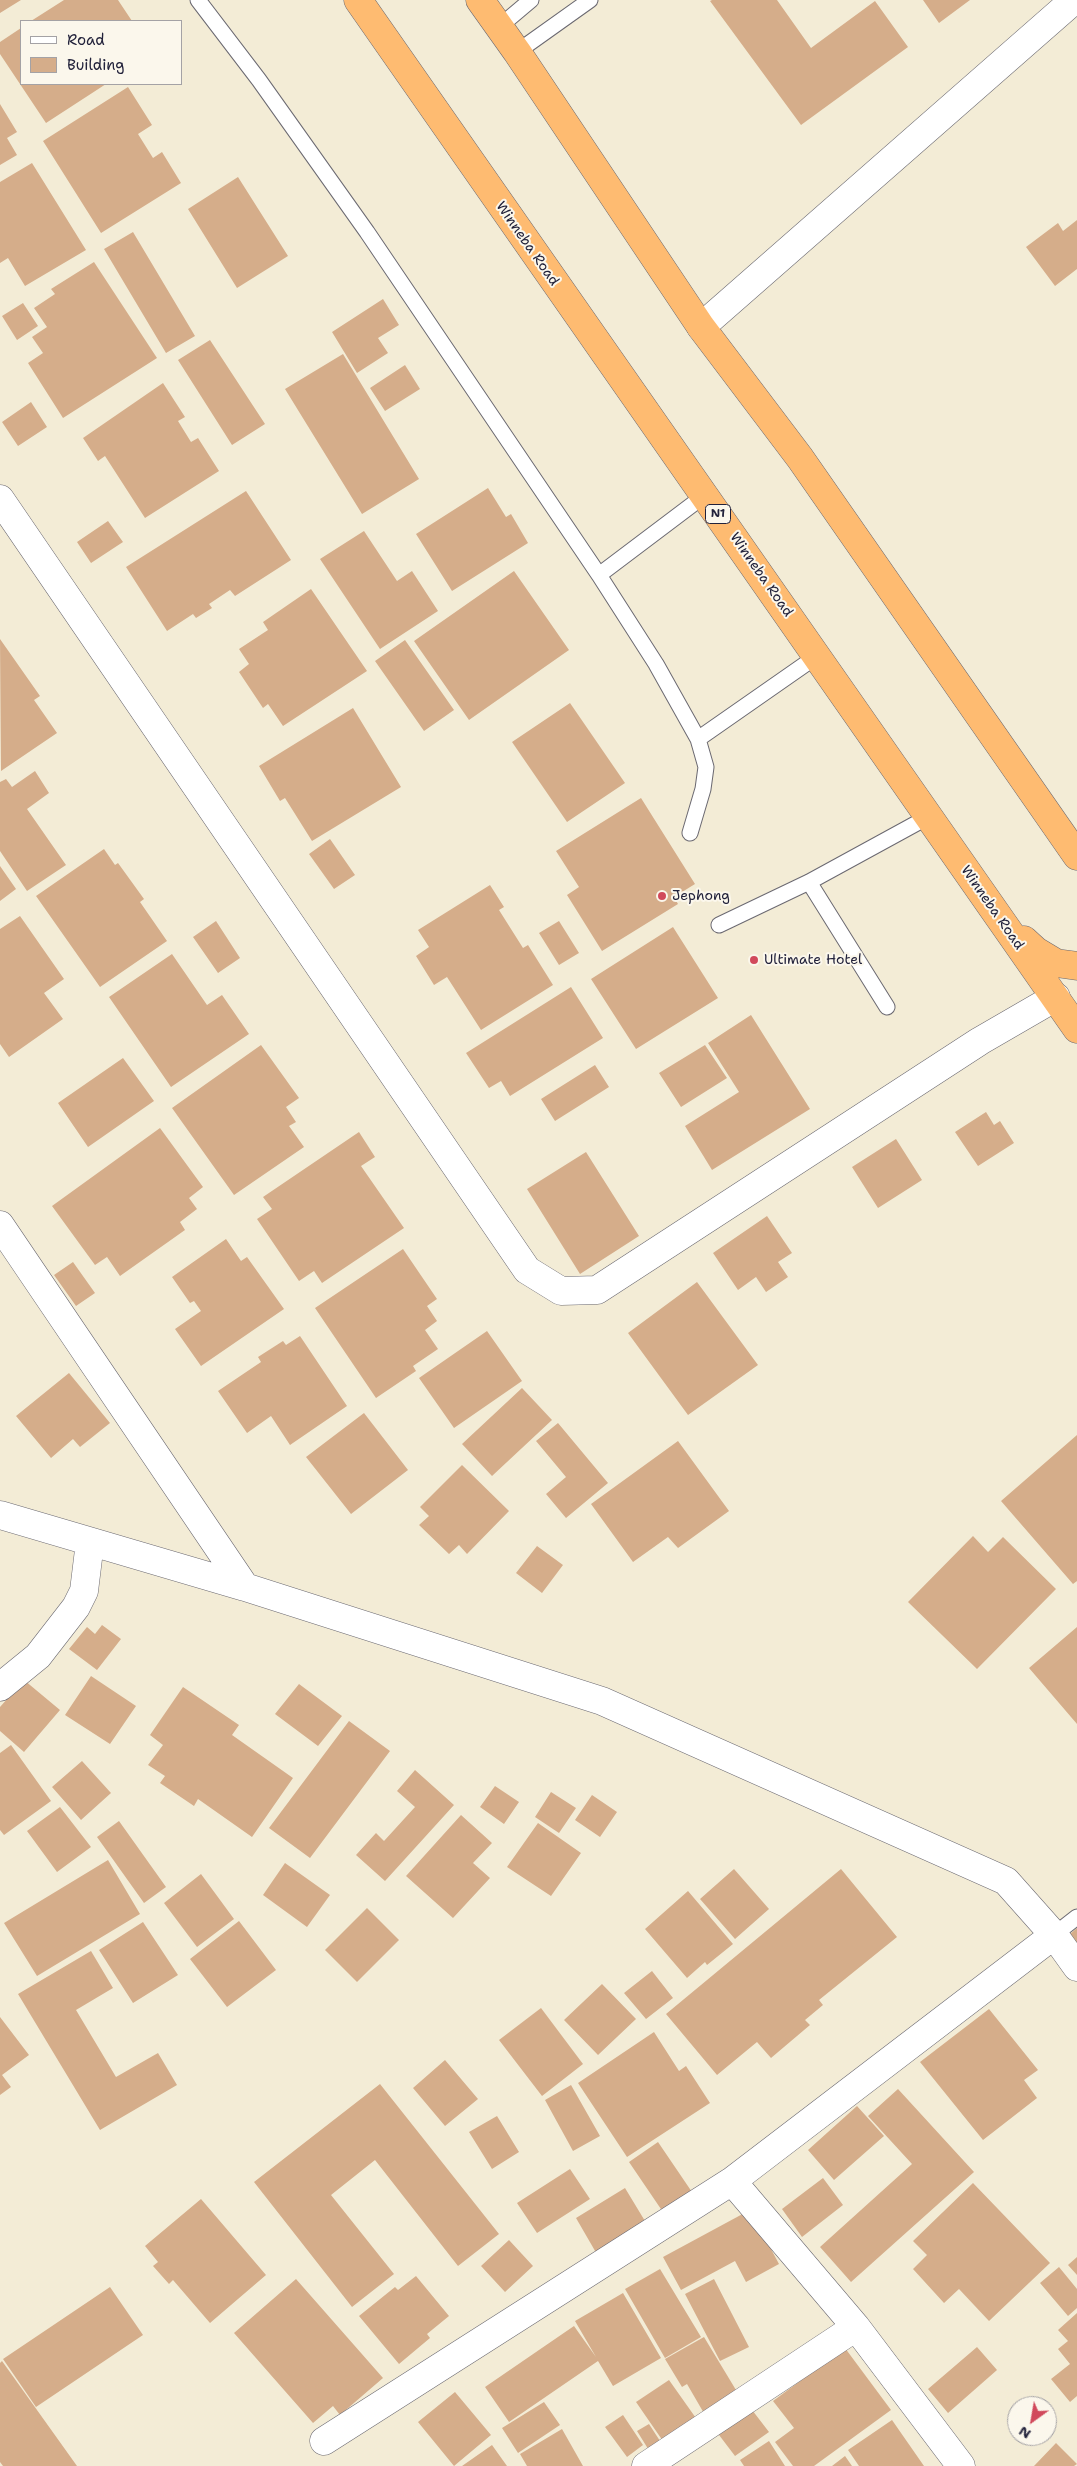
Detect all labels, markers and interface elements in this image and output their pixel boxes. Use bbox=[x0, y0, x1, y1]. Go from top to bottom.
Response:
legend bbox=[20, 20, 182, 85]
text: Road bbox=[67, 30, 105, 50]
text: Building bbox=[67, 55, 124, 75]
street label: Winneba Road bbox=[492, 199, 562, 289]
road number: N1 bbox=[706, 504, 730, 524]
street label: Winneba Road bbox=[726, 530, 796, 620]
street label: Winneba Road bbox=[957, 863, 1027, 953]
place label: Jephong bbox=[672, 888, 730, 904]
marker: Jephong bbox=[656, 890, 668, 902]
place label: Ultimate Hotel bbox=[764, 952, 862, 968]
marker: Ultimate Hotel bbox=[748, 954, 760, 966]
north arrow bbox=[1007, 2396, 1057, 2446]
text: N bbox=[1015, 2422, 1034, 2443]

